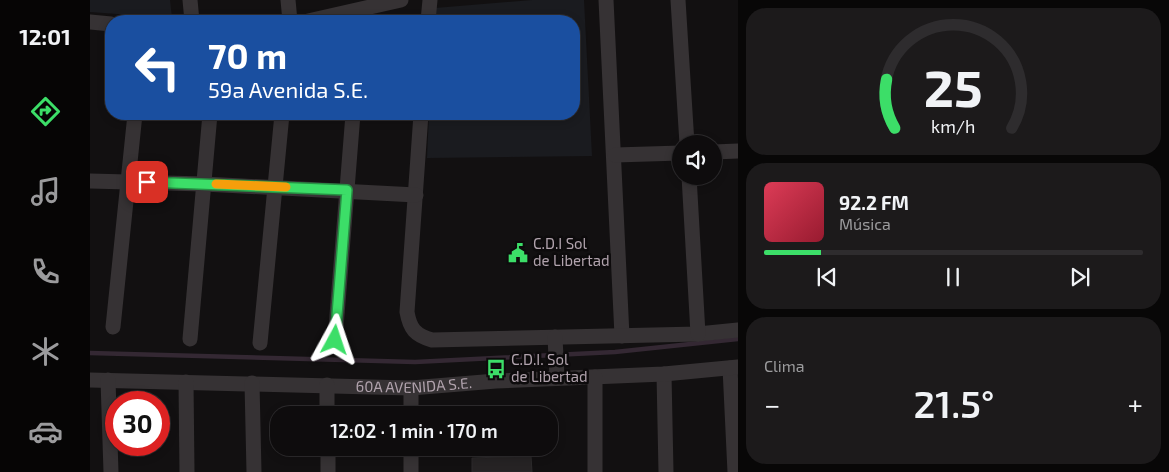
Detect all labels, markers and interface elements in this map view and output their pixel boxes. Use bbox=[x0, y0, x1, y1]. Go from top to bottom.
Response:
text: 12:01 bbox=[19, 23, 71, 49]
text: 70 m bbox=[208, 34, 287, 76]
icon: left bbox=[125, 35, 190, 100]
text: 25 bbox=[924, 55, 983, 117]
text: 59a Avenida S.E. bbox=[208, 76, 368, 102]
icon: directions bbox=[28, 94, 63, 129]
text: km/h bbox=[931, 115, 976, 137]
map controls bbox=[672, 135, 722, 185]
button: sound bbox=[672, 135, 722, 185]
pin bbox=[126, 161, 168, 203]
icon: arrive bbox=[133, 168, 161, 196]
icon: music bbox=[28, 174, 63, 209]
text: 92.2 FM bbox=[839, 191, 909, 214]
text: Música bbox=[839, 214, 891, 233]
place label: C.D.I Sol de Libertad bbox=[533, 234, 610, 269]
public building icon: C.D.I Sol de Libertad bbox=[507, 242, 529, 264]
icon: phone bbox=[28, 254, 63, 289]
icon: previous bbox=[813, 263, 841, 291]
icon: pause bbox=[939, 263, 967, 291]
icon: next bbox=[1066, 263, 1094, 291]
position arrow bbox=[308, 313, 360, 365]
icon: climate bbox=[28, 334, 63, 369]
place label: C.D.I. Sol de Libertad bbox=[511, 350, 588, 385]
text: Clima bbox=[764, 356, 805, 375]
bus stop icon: C.D.I. Sol de Libertad bbox=[485, 358, 507, 380]
street label: 60A AVENIDA S.E. bbox=[355, 373, 473, 396]
text: 21.5° bbox=[914, 380, 994, 426]
text: − bbox=[764, 387, 780, 421]
text: + bbox=[1128, 387, 1143, 421]
speed limit sign: 30 bbox=[105, 391, 170, 456]
icon: car bbox=[28, 414, 63, 449]
text: 12:02 · 1 min · 170 m bbox=[330, 419, 498, 442]

